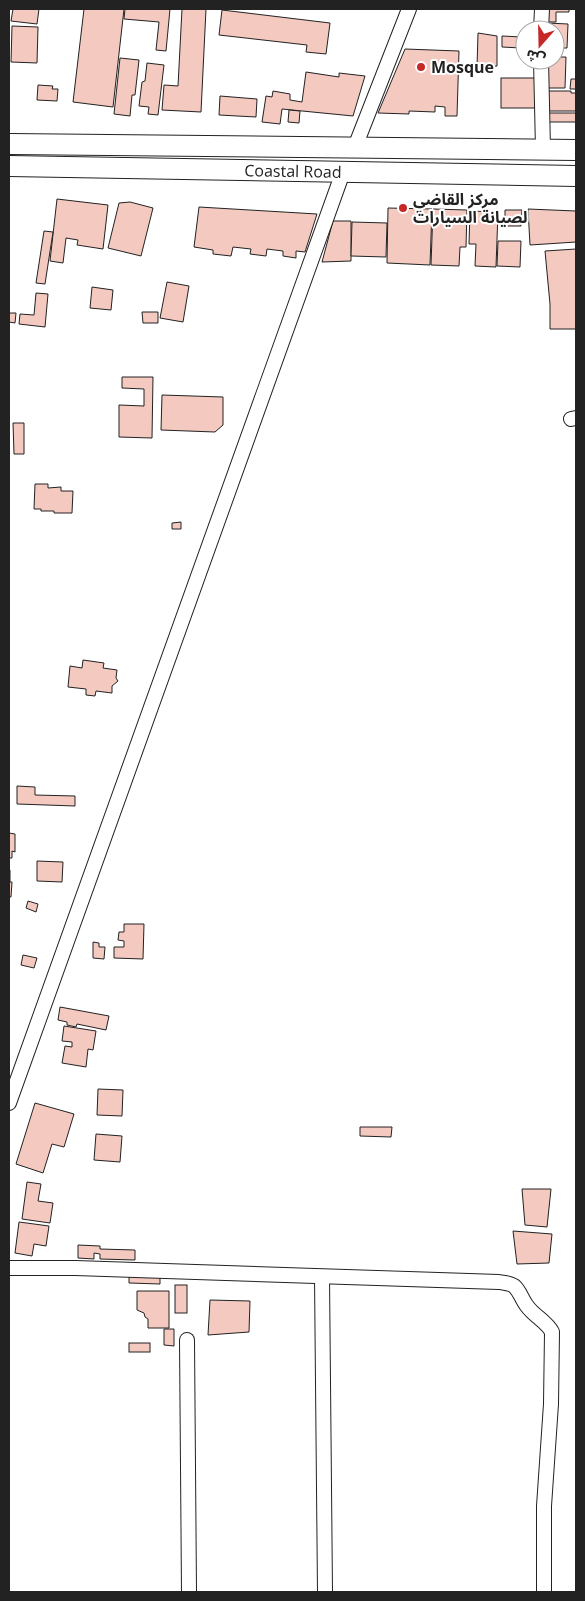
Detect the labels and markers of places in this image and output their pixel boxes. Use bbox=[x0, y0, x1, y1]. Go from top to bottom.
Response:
place label: Mosque bbox=[431, 56, 494, 78]
marker: Mosque bbox=[415, 61, 427, 73]
place label: مركز القاضي لصيانة السيارات bbox=[413, 188, 528, 228]
marker: مركز القاضي لصيانة السيارات bbox=[397, 202, 409, 214]

